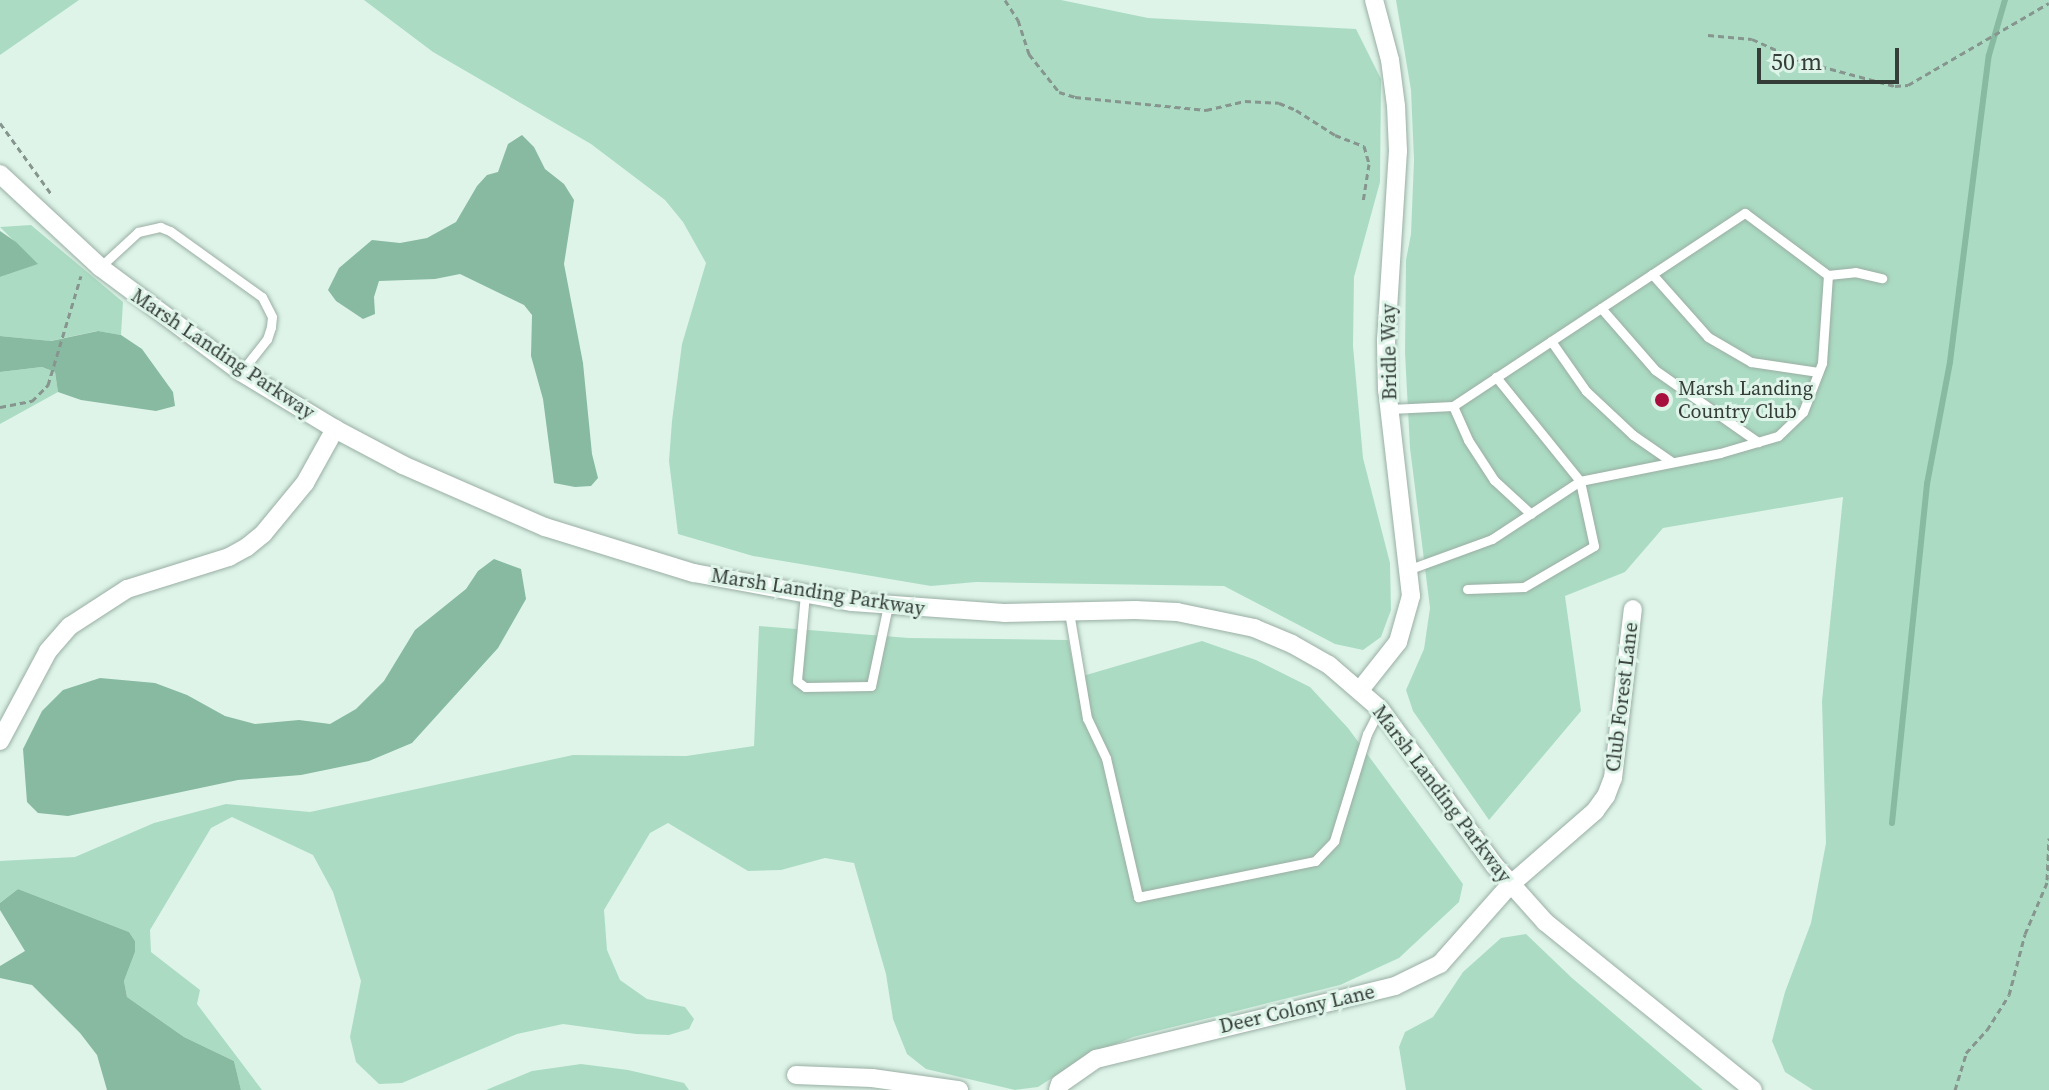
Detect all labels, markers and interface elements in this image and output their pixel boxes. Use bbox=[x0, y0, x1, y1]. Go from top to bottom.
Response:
scale bar bbox=[1761, 32, 1903, 82]
text: 50 m bbox=[1771, 45, 1822, 78]
street label: Marsh Landing Parkway bbox=[127, 284, 319, 424]
street label: Bridle Way bbox=[1376, 303, 1402, 401]
place label: Marsh Landing Country Club bbox=[1678, 376, 1813, 423]
marker: Marsh Landing Country Club bbox=[1653, 391, 1671, 409]
street label: Marsh Landing Parkway bbox=[709, 563, 927, 621]
street label: Club Forest Lane bbox=[1601, 621, 1643, 773]
street label: Marsh Landing Parkway bbox=[1367, 701, 1517, 887]
street label: Deer Colony Lane bbox=[1217, 979, 1377, 1039]

